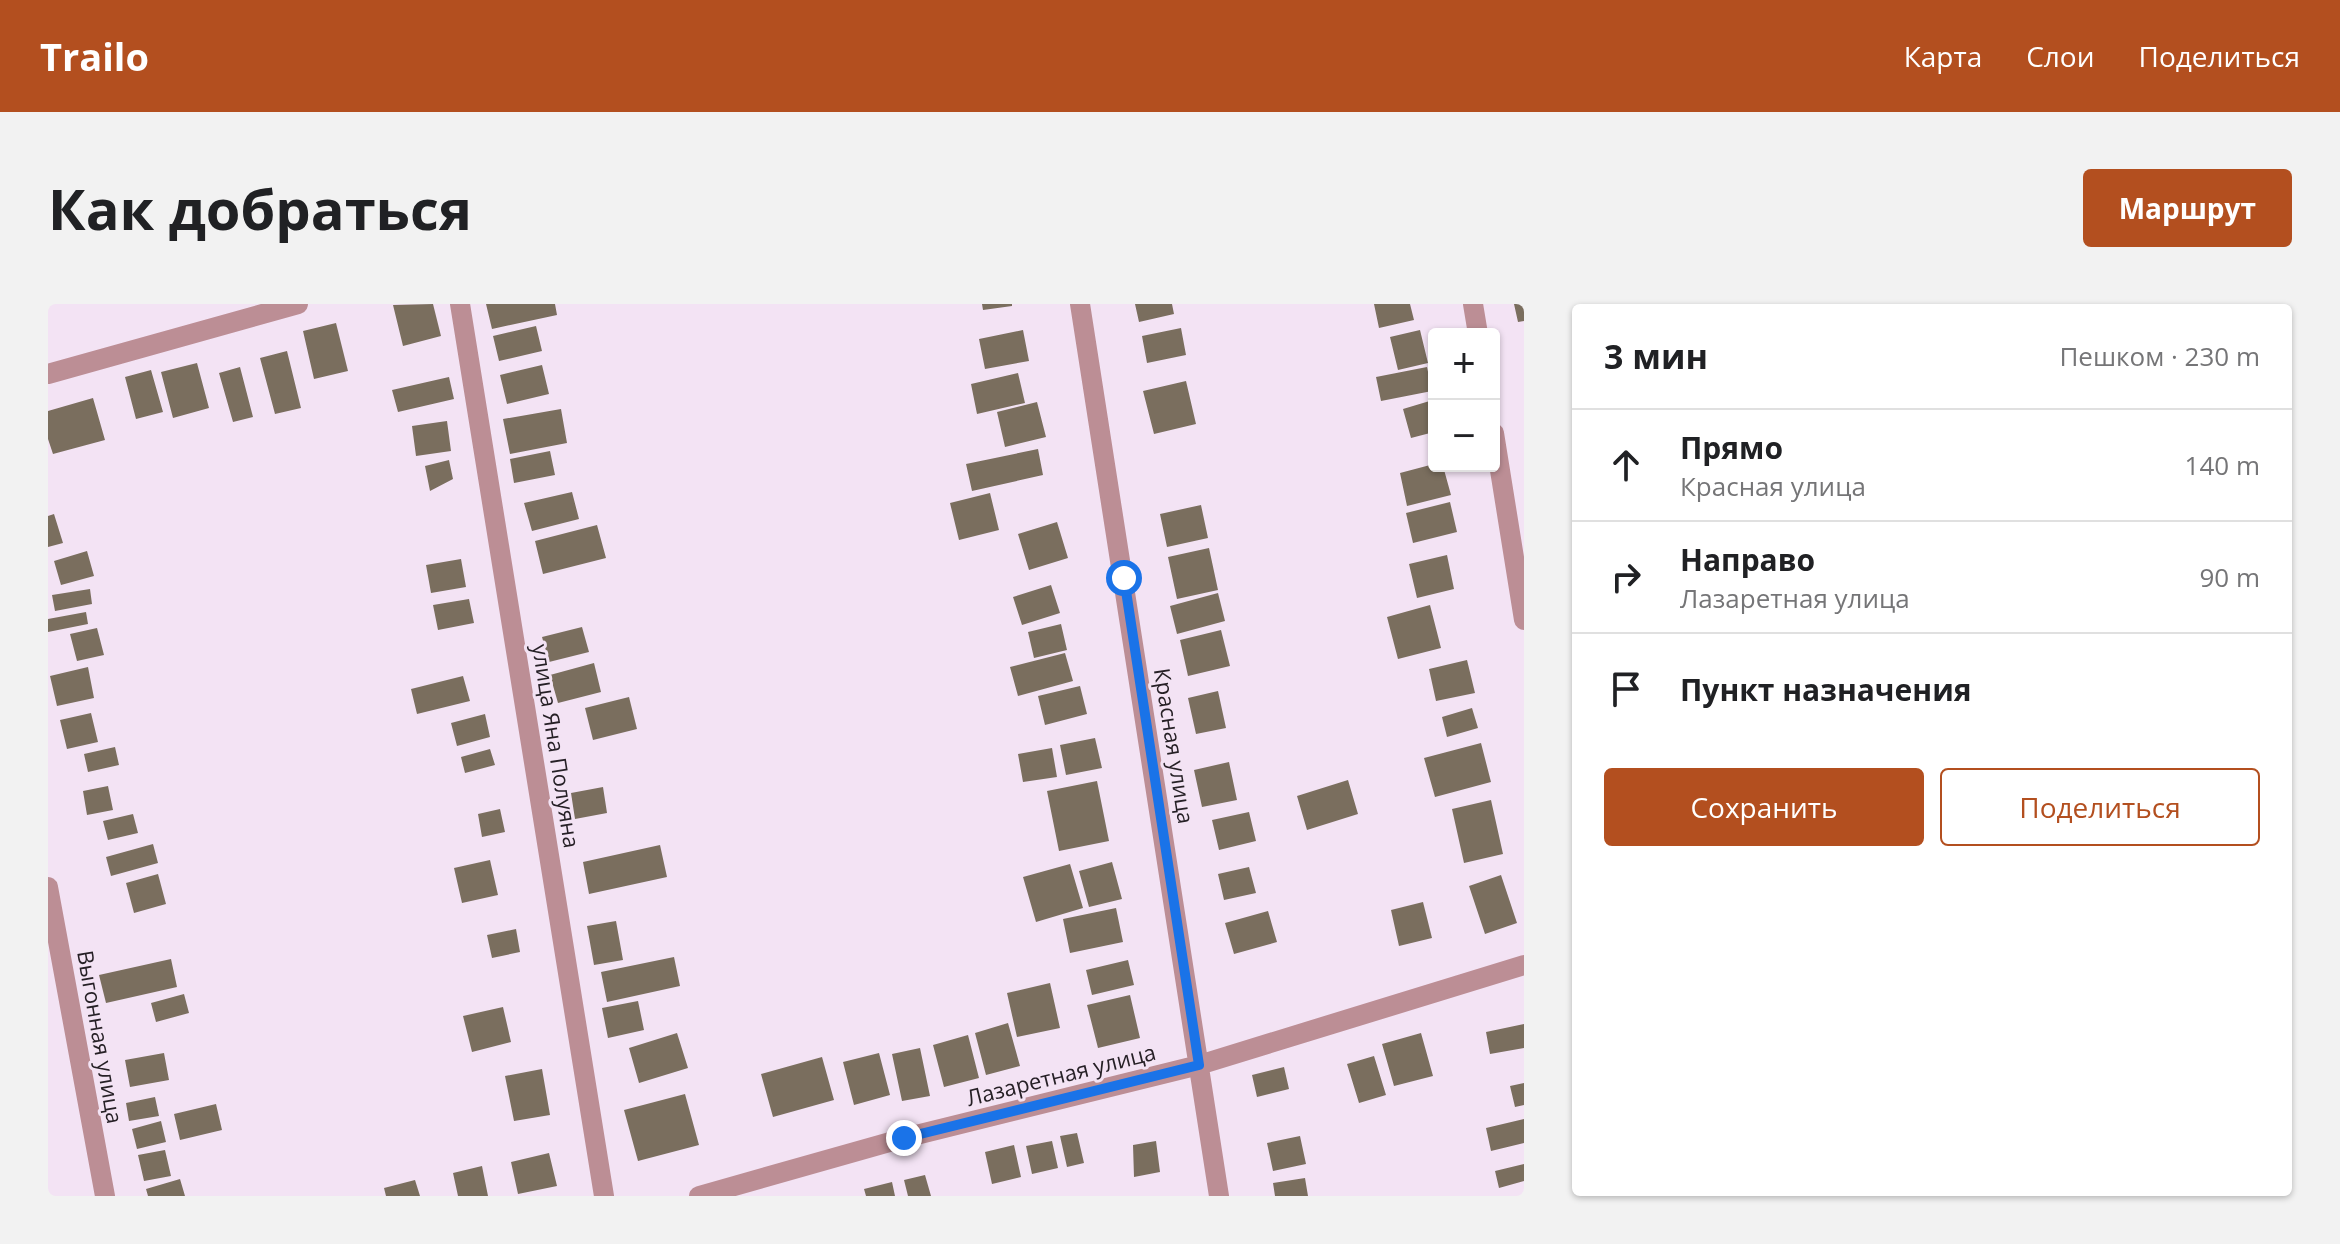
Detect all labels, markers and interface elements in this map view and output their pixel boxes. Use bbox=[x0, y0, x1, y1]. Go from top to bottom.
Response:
text: Trailo bbox=[40, 30, 149, 82]
text: Карта bbox=[1904, 37, 1982, 75]
text: Слои bbox=[2026, 37, 2095, 75]
text: Поделиться bbox=[2139, 37, 2300, 75]
button: Маршрут bbox=[2083, 169, 2292, 247]
text: Как добраться bbox=[48, 170, 472, 246]
map controls bbox=[1428, 328, 1500, 472]
button: + bbox=[1428, 328, 1500, 400]
text: 3 мин bbox=[1604, 333, 1708, 379]
text: Пешком · 230 m bbox=[2059, 338, 2260, 374]
button: − bbox=[1428, 400, 1500, 472]
text: Прямо bbox=[1680, 427, 1783, 468]
icon: ahead bbox=[1604, 443, 1648, 487]
text: 140 m bbox=[2185, 447, 2260, 483]
text: Красная улица bbox=[1680, 468, 1866, 504]
text: Направо bbox=[1680, 539, 1815, 580]
icon: right bbox=[1604, 555, 1648, 599]
text: 90 m bbox=[2199, 559, 2260, 595]
route start bbox=[1106, 560, 1142, 596]
text: Лазаретная улица bbox=[1680, 580, 1910, 616]
street label: улица Яна Полуяна bbox=[526, 642, 588, 850]
street label: Красная улица bbox=[1148, 666, 1202, 826]
icon: arrive bbox=[1604, 667, 1648, 711]
text: Пункт назначения bbox=[1680, 669, 1972, 710]
button: Сохранить bbox=[1604, 768, 1924, 846]
button: Поделиться bbox=[1940, 768, 2260, 846]
street label: Выгонная улица bbox=[71, 948, 131, 1126]
street label: Лазаретная улица bbox=[963, 1036, 1159, 1112]
route end bbox=[886, 1120, 922, 1156]

